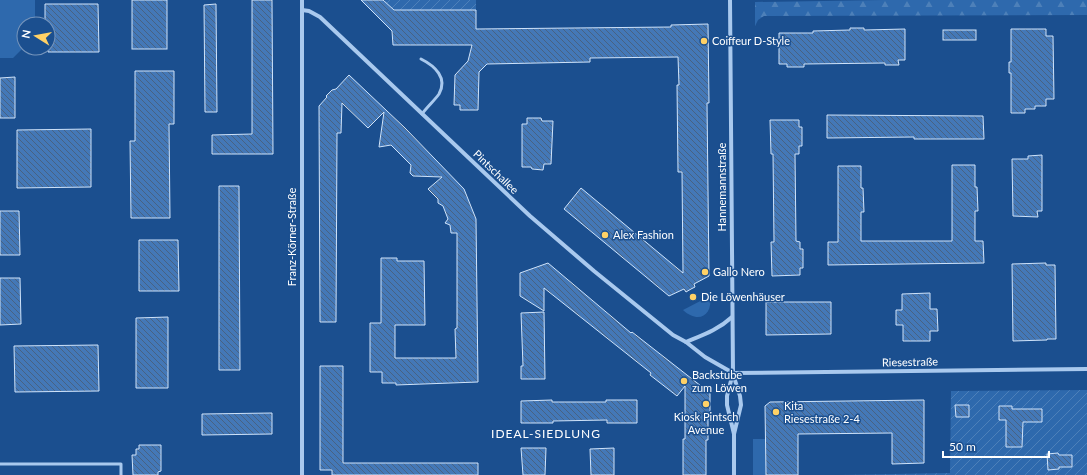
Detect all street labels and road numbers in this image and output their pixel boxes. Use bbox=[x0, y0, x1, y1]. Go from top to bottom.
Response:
street label: Hannemannstraße bbox=[715, 142, 728, 231]
street label: Pintschallee bbox=[471, 147, 522, 196]
street label: Franz-Körner-Straße bbox=[285, 188, 298, 286]
street label: Riesestraße bbox=[882, 355, 938, 368]

